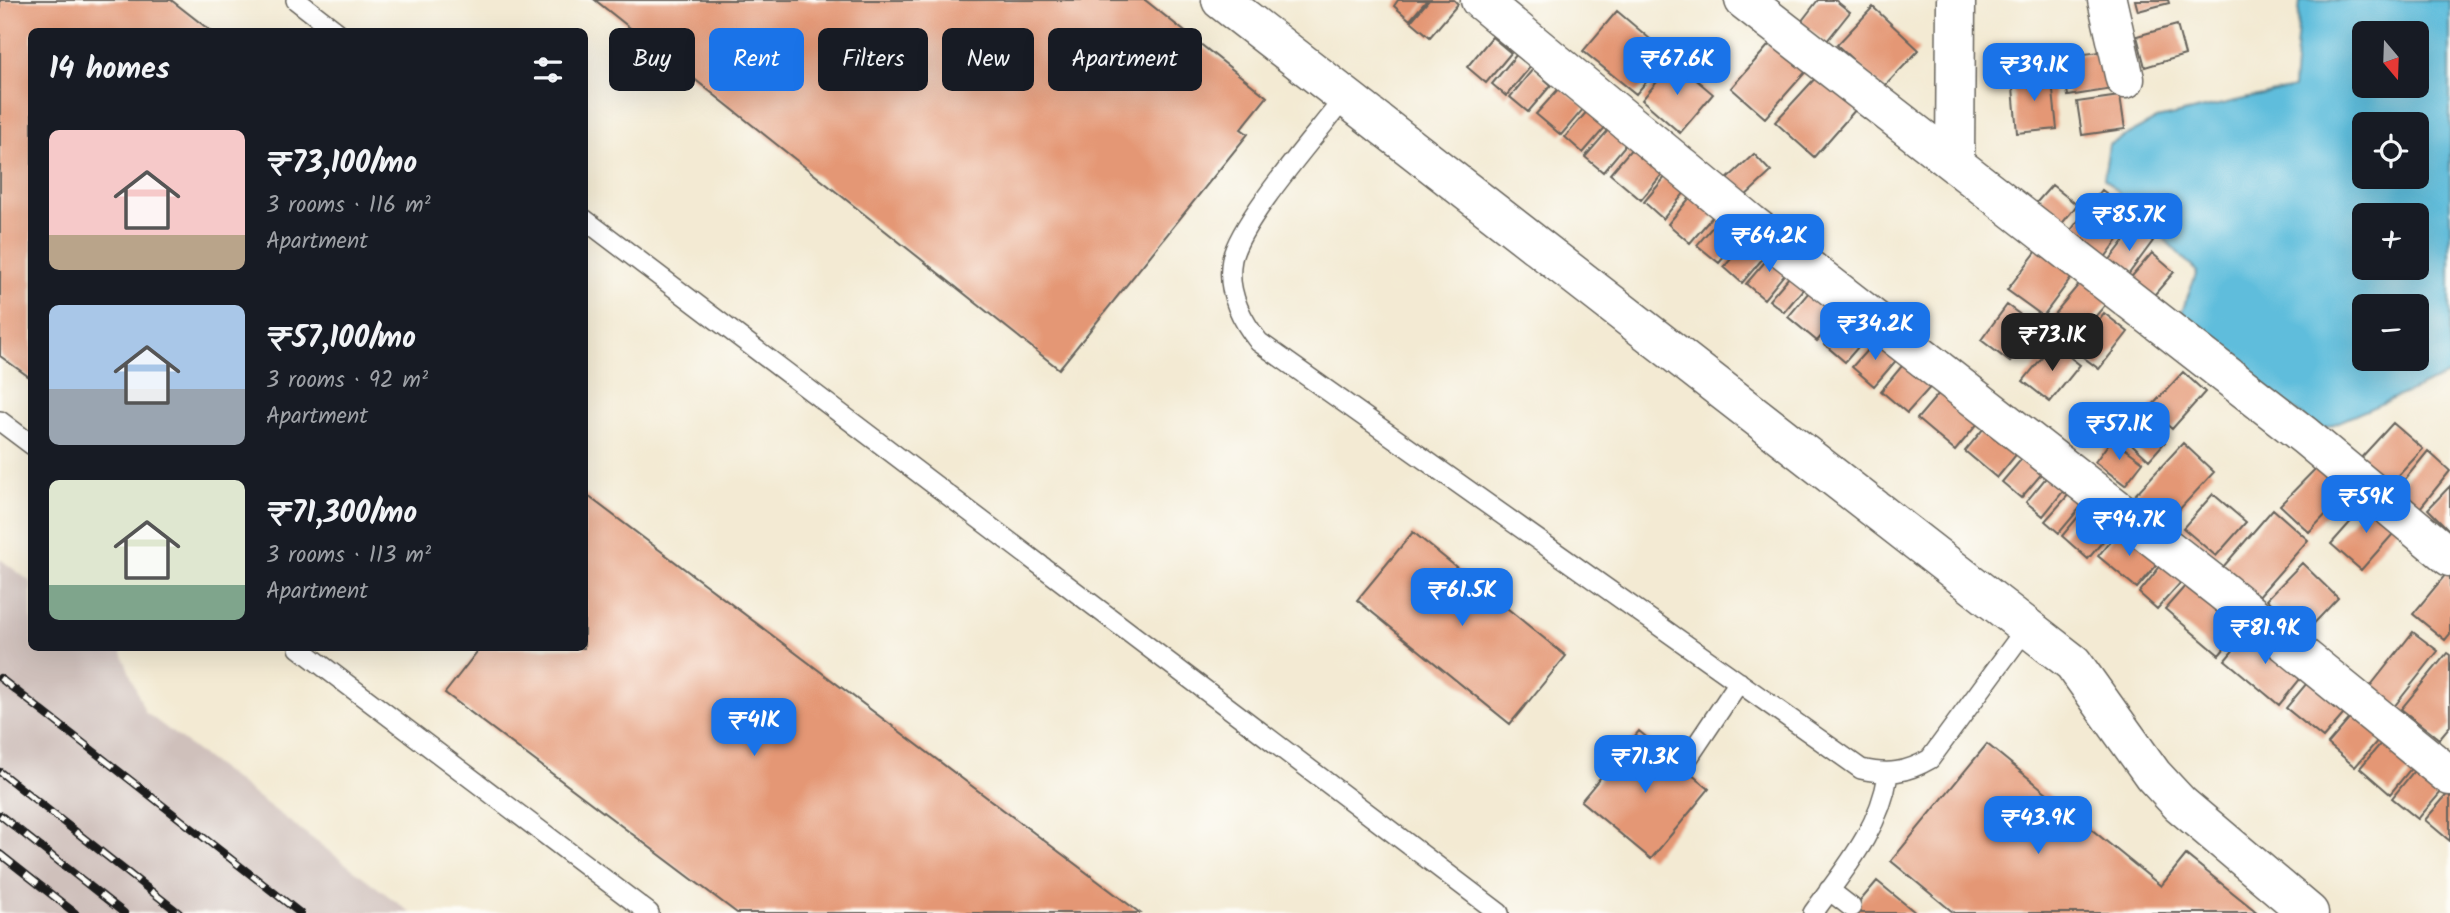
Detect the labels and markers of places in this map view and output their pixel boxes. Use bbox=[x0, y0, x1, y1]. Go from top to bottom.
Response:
pin: ₹67.6K bbox=[1620, 38, 1734, 97]
pin: ₹39.1K bbox=[1977, 43, 2091, 103]
pin: ₹85.7K bbox=[2072, 194, 2186, 253]
pin: ₹64.2K bbox=[1712, 215, 1826, 274]
pin: ₹34.2K bbox=[1818, 302, 1932, 362]
pin: ₹73.1K bbox=[1995, 314, 2109, 373]
pin: ₹57.1K bbox=[2062, 402, 2176, 462]
pin: ₹59K bbox=[2325, 476, 2407, 535]
pin: ₹94.7K bbox=[2072, 498, 2186, 558]
pin: ₹61.5K bbox=[1405, 568, 1519, 628]
pin: ₹81.9K bbox=[2208, 606, 2322, 666]
pin: ₹41K bbox=[713, 698, 795, 758]
pin: ₹71.3K bbox=[1588, 736, 1702, 795]
pin: ₹43.9K bbox=[1981, 796, 2095, 856]

